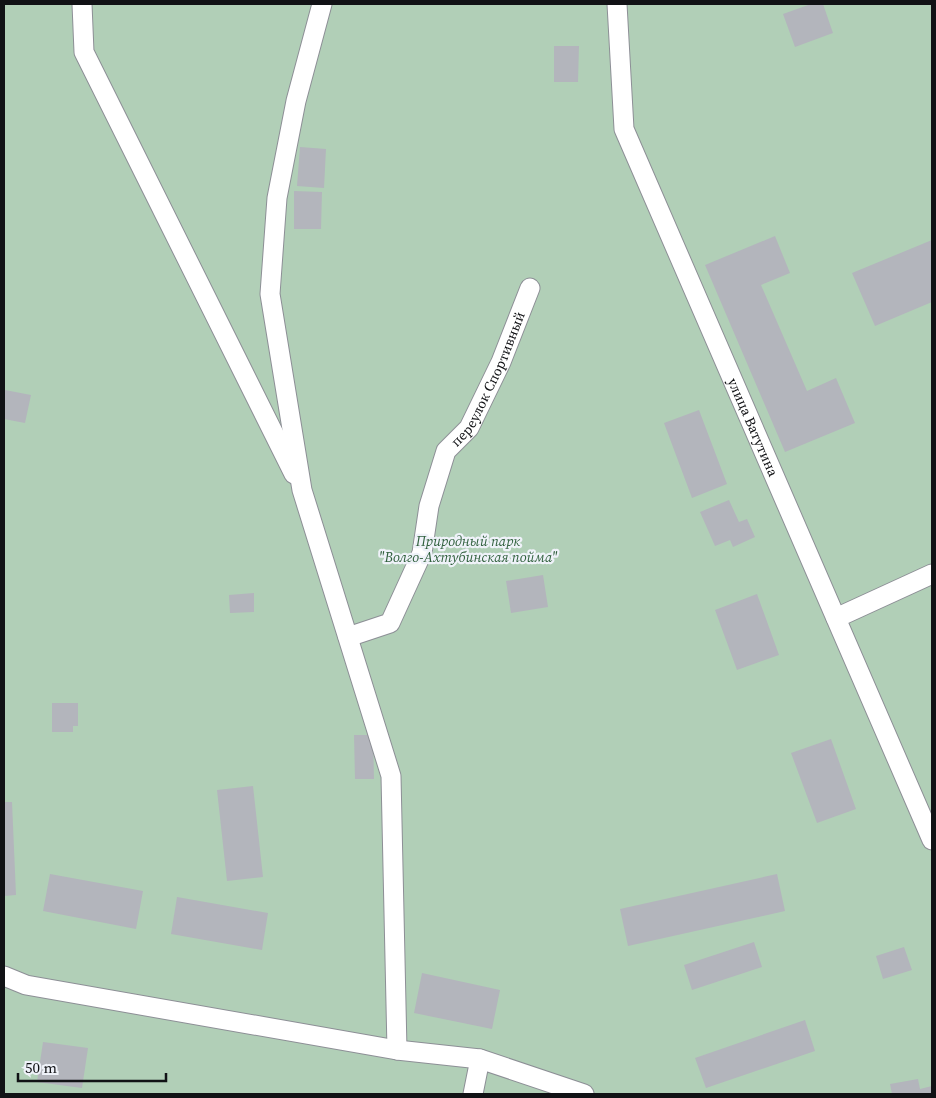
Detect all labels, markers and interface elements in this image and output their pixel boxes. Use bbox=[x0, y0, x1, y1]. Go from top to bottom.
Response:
street label: переулок Спортивный bbox=[446, 309, 530, 451]
street label: улица Ватутина bbox=[723, 375, 784, 480]
park label: Природный парк "Волго-Ахтубинская пойма" bbox=[379, 531, 558, 567]
scale bar bbox=[18, 1050, 165, 1082]
text: 50 m bbox=[25, 1057, 57, 1078]

